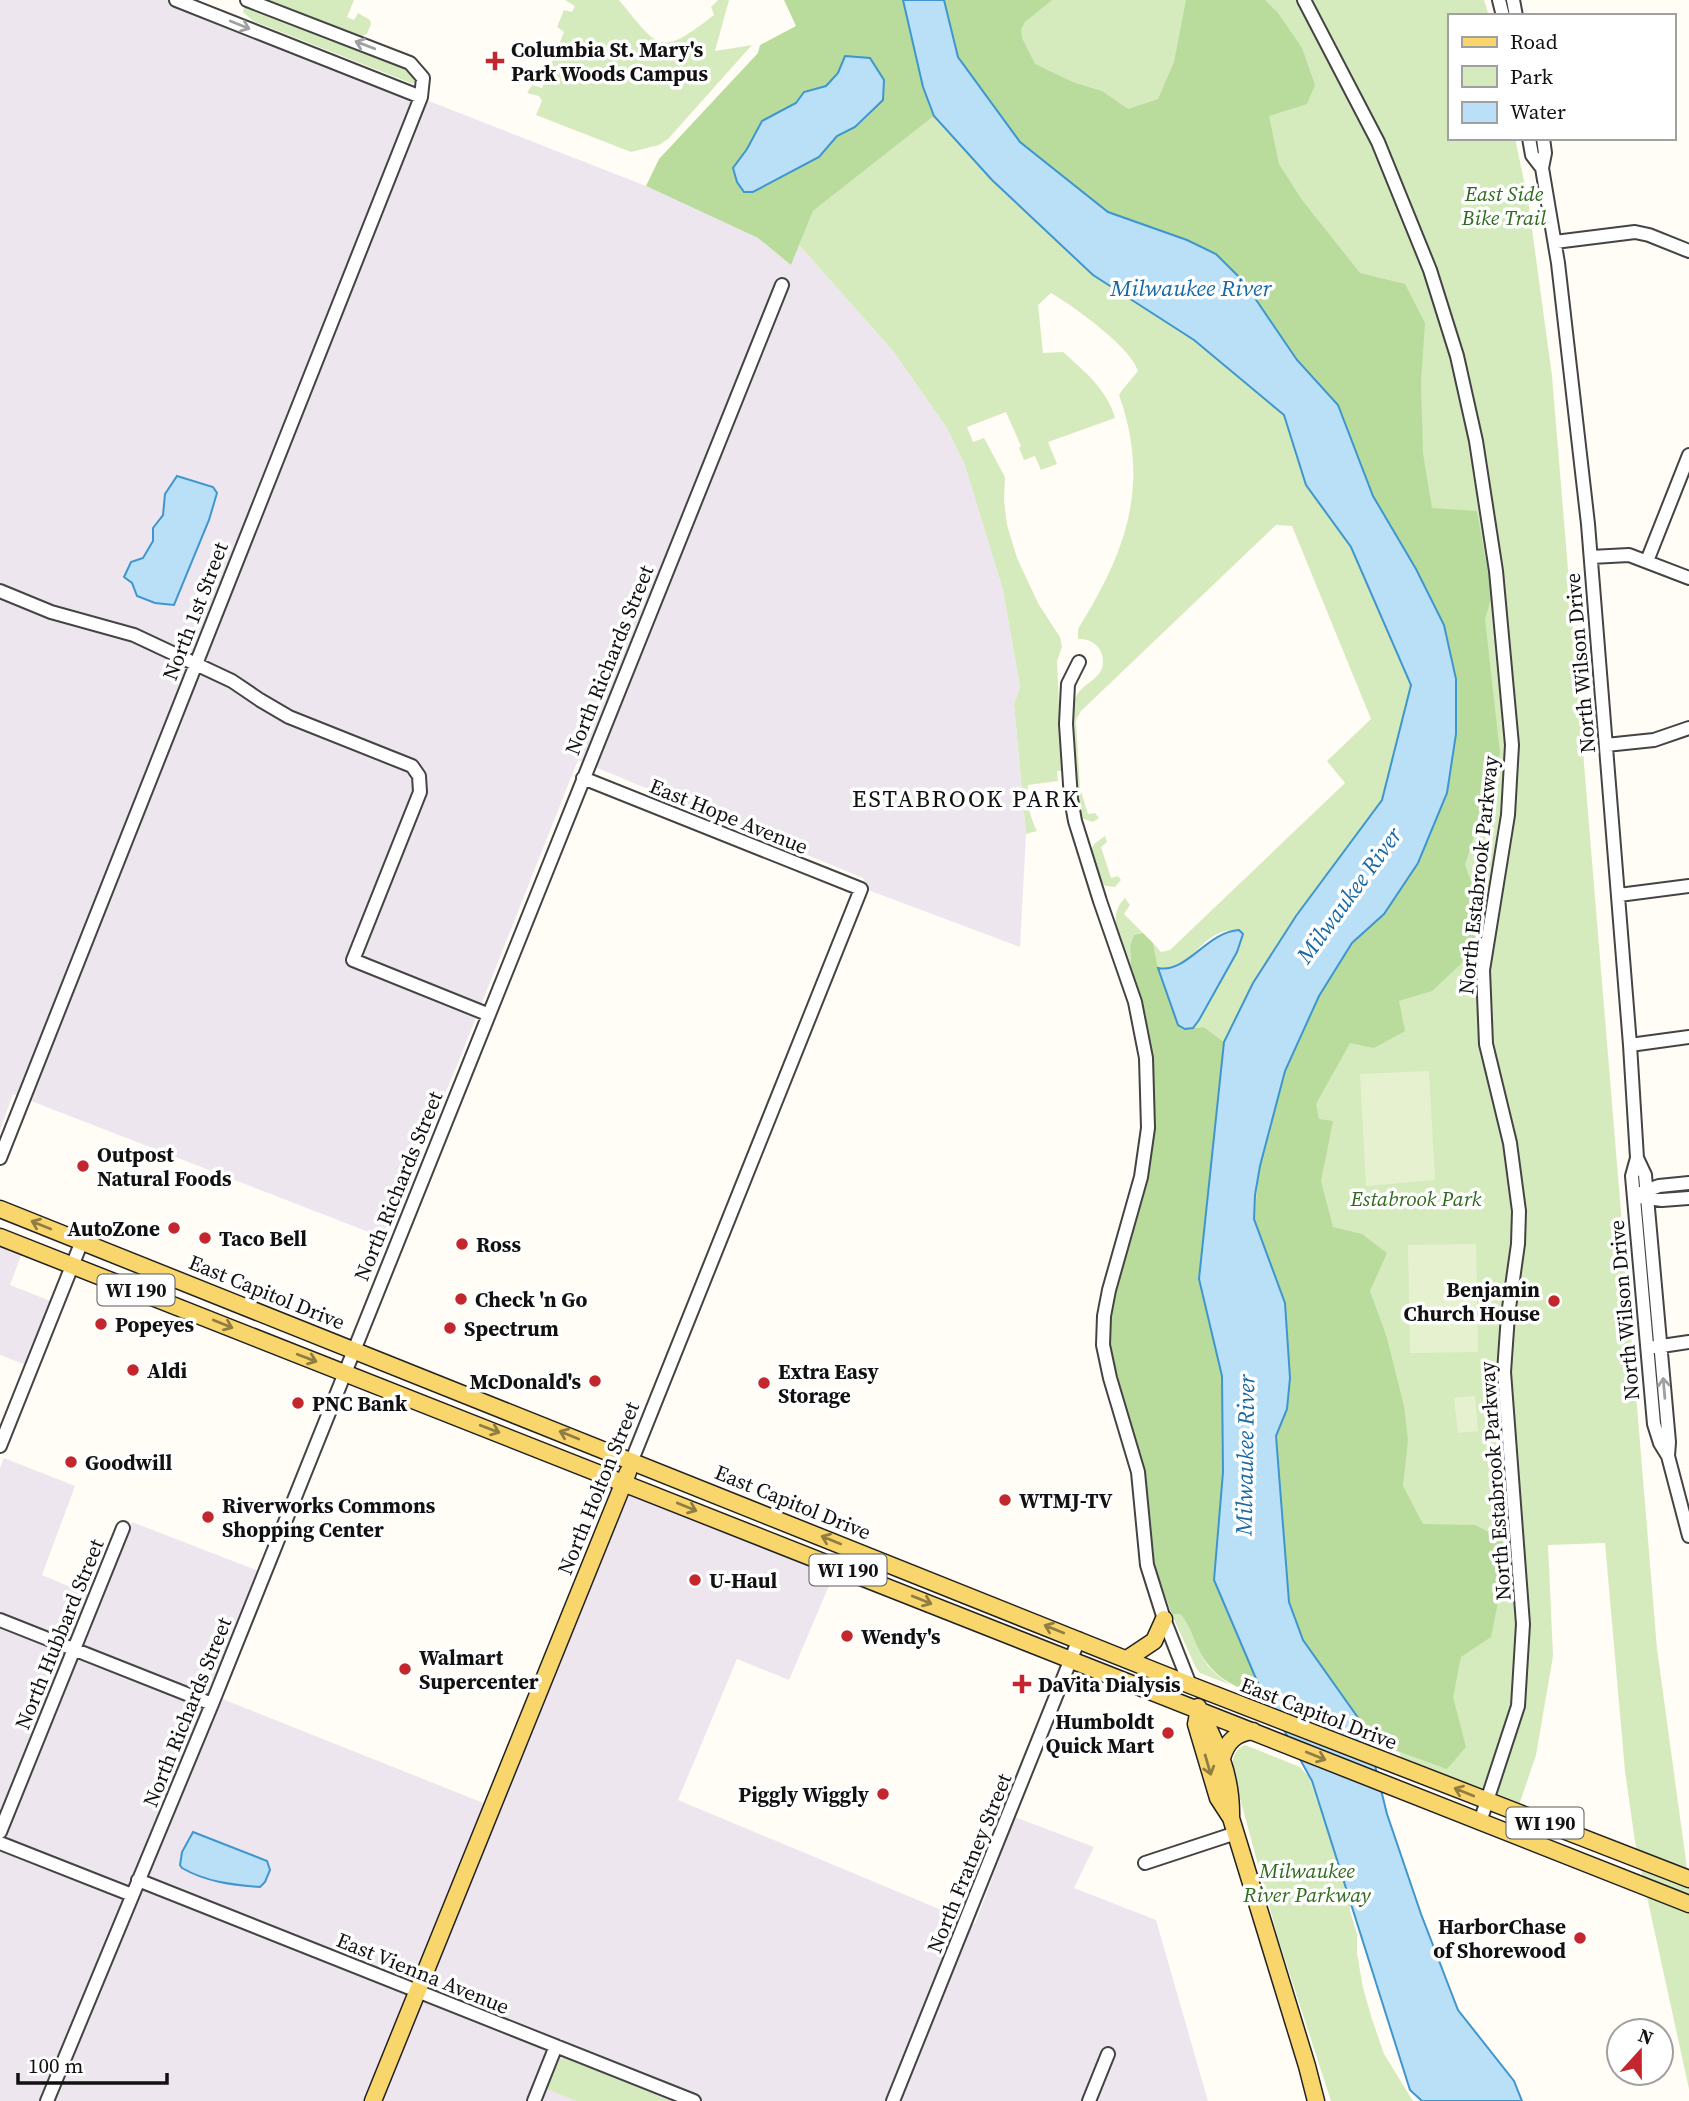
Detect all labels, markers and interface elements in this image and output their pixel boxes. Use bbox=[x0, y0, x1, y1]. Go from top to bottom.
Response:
legend bbox=[1448, 14, 1675, 140]
one-way arrow bbox=[228, 20, 250, 33]
text: Road bbox=[1510, 27, 1558, 56]
place label: Columbia St. Mary's Park Woods Campus bbox=[511, 35, 708, 88]
one-way arrow bbox=[355, 38, 376, 51]
marker: Columbia St. Mary's Park Woods Campus bbox=[485, 51, 505, 71]
text: Park bbox=[1510, 62, 1554, 91]
text: Water bbox=[1510, 97, 1566, 126]
park label: East Side Bike Trail bbox=[1461, 179, 1546, 232]
water label: Milwaukee River bbox=[1109, 272, 1272, 304]
street label: North 1st Street bbox=[155, 538, 235, 684]
street label: North Richards Street bbox=[558, 561, 660, 759]
street label: North Wilson Drive bbox=[1558, 572, 1602, 754]
street label: North Estabrook Parkway bbox=[1451, 754, 1505, 996]
street label: East Hope Avenue bbox=[645, 771, 813, 861]
district label: ESTABROOK PARK bbox=[852, 782, 1080, 815]
water label: Milwaukee River bbox=[1288, 820, 1410, 970]
street label: North Richards Street bbox=[347, 1087, 449, 1285]
place label: Outpost Natural Foods bbox=[97, 1140, 232, 1193]
marker: Outpost Natural Foods bbox=[75, 1158, 91, 1174]
park label: Estabrook Park bbox=[1349, 1184, 1482, 1213]
place label: AutoZone bbox=[67, 1214, 160, 1243]
one-way arrow bbox=[31, 1217, 52, 1230]
street label: North Wilson Drive bbox=[1602, 1219, 1646, 1401]
marker: AutoZone bbox=[166, 1220, 182, 1236]
place label: Taco Bell bbox=[219, 1224, 307, 1253]
marker: Taco Bell bbox=[197, 1230, 213, 1246]
place label: Ross bbox=[476, 1230, 521, 1259]
marker: Ross bbox=[454, 1236, 470, 1252]
street label: East Capitol Drive bbox=[185, 1247, 349, 1337]
road number: WI 190 bbox=[97, 1274, 174, 1306]
place label: Benjamin Church House bbox=[1404, 1275, 1540, 1328]
place label: Check 'n Go bbox=[475, 1285, 587, 1314]
marker: Check 'n Go bbox=[453, 1291, 469, 1307]
marker: Benjamin Church House bbox=[1546, 1293, 1562, 1309]
place label: Popeyes bbox=[115, 1310, 194, 1339]
place label: Spectrum bbox=[464, 1314, 559, 1343]
marker: Popeyes bbox=[93, 1316, 109, 1332]
one-way arrow bbox=[212, 1319, 234, 1332]
marker: Spectrum bbox=[442, 1320, 458, 1336]
one-way arrow bbox=[296, 1352, 318, 1365]
place label: Aldi bbox=[147, 1356, 187, 1385]
place label: Extra Easy Storage bbox=[778, 1357, 879, 1410]
street label: North Estabrook Parkway bbox=[1472, 1360, 1518, 1602]
marker: Aldi bbox=[125, 1362, 141, 1378]
place label: McDonald's bbox=[469, 1367, 581, 1396]
marker: McDonald's bbox=[587, 1373, 603, 1389]
water label: Milwaukee River bbox=[1228, 1373, 1262, 1537]
marker: Extra Easy Storage bbox=[756, 1375, 772, 1391]
one-way arrow bbox=[1657, 1377, 1670, 1400]
place label: PNC Bank bbox=[312, 1389, 408, 1418]
marker: PNC Bank bbox=[290, 1395, 306, 1411]
street label: North Holton Street bbox=[550, 1397, 646, 1579]
one-way arrow bbox=[479, 1424, 500, 1437]
one-way arrow bbox=[559, 1428, 580, 1441]
place label: Goodwill bbox=[85, 1448, 172, 1477]
marker: Goodwill bbox=[63, 1454, 79, 1470]
street label: East Capitol Drive bbox=[711, 1457, 875, 1547]
place label: WTMJ-TV bbox=[1019, 1486, 1113, 1515]
place label: Riverworks Commons Shopping Center bbox=[222, 1491, 436, 1544]
marker: WTMJ-TV bbox=[997, 1492, 1013, 1508]
one-way arrow bbox=[676, 1501, 698, 1514]
marker: Riverworks Commons Shopping Center bbox=[200, 1509, 216, 1525]
one-way arrow bbox=[820, 1532, 842, 1545]
street label: North Hubbard Street bbox=[8, 1534, 111, 1734]
road number: WI 190 bbox=[810, 1554, 886, 1586]
place label: U-Haul bbox=[709, 1566, 777, 1595]
marker: U-Haul bbox=[687, 1572, 703, 1588]
one-way arrow bbox=[910, 1594, 932, 1607]
street label: North Richards Street bbox=[136, 1613, 238, 1811]
place label: Wendy's bbox=[861, 1622, 941, 1651]
one-way arrow bbox=[1044, 1622, 1066, 1635]
marker: Wendy's bbox=[839, 1628, 855, 1644]
place label: Walmart Supercenter bbox=[419, 1643, 539, 1696]
marker: Walmart Supercenter bbox=[397, 1661, 413, 1677]
place label: DaVita Dialysis bbox=[1038, 1670, 1181, 1699]
street label: East Capitol Drive bbox=[1236, 1670, 1402, 1756]
marker: DaVita Dialysis bbox=[1012, 1674, 1032, 1694]
place label: Humboldt Quick Mart bbox=[1046, 1707, 1154, 1760]
marker: Humboldt Quick Mart bbox=[1160, 1725, 1176, 1741]
one-way arrow bbox=[1305, 1751, 1326, 1764]
one-way arrow bbox=[1203, 1754, 1216, 1776]
street label: North Fratney Street bbox=[920, 1769, 1018, 1957]
place label: Piggly Wiggly bbox=[738, 1780, 870, 1809]
one-way arrow bbox=[1454, 1784, 1475, 1797]
marker: Piggly Wiggly bbox=[875, 1786, 891, 1802]
road number: WI 190 bbox=[1506, 1808, 1584, 1839]
park label: Milwaukee River Parkway bbox=[1242, 1856, 1372, 1909]
place label: HarborChase of Shorewood bbox=[1433, 1912, 1567, 1965]
street label: East Vienna Avenue bbox=[332, 1925, 514, 2021]
marker: HarborChase of Shorewood bbox=[1572, 1930, 1588, 1946]
north arrow bbox=[1605, 2017, 1675, 2087]
text: N bbox=[1635, 2022, 1657, 2051]
scale bar bbox=[18, 2042, 166, 2086]
text: 100 m bbox=[28, 2051, 83, 2080]

